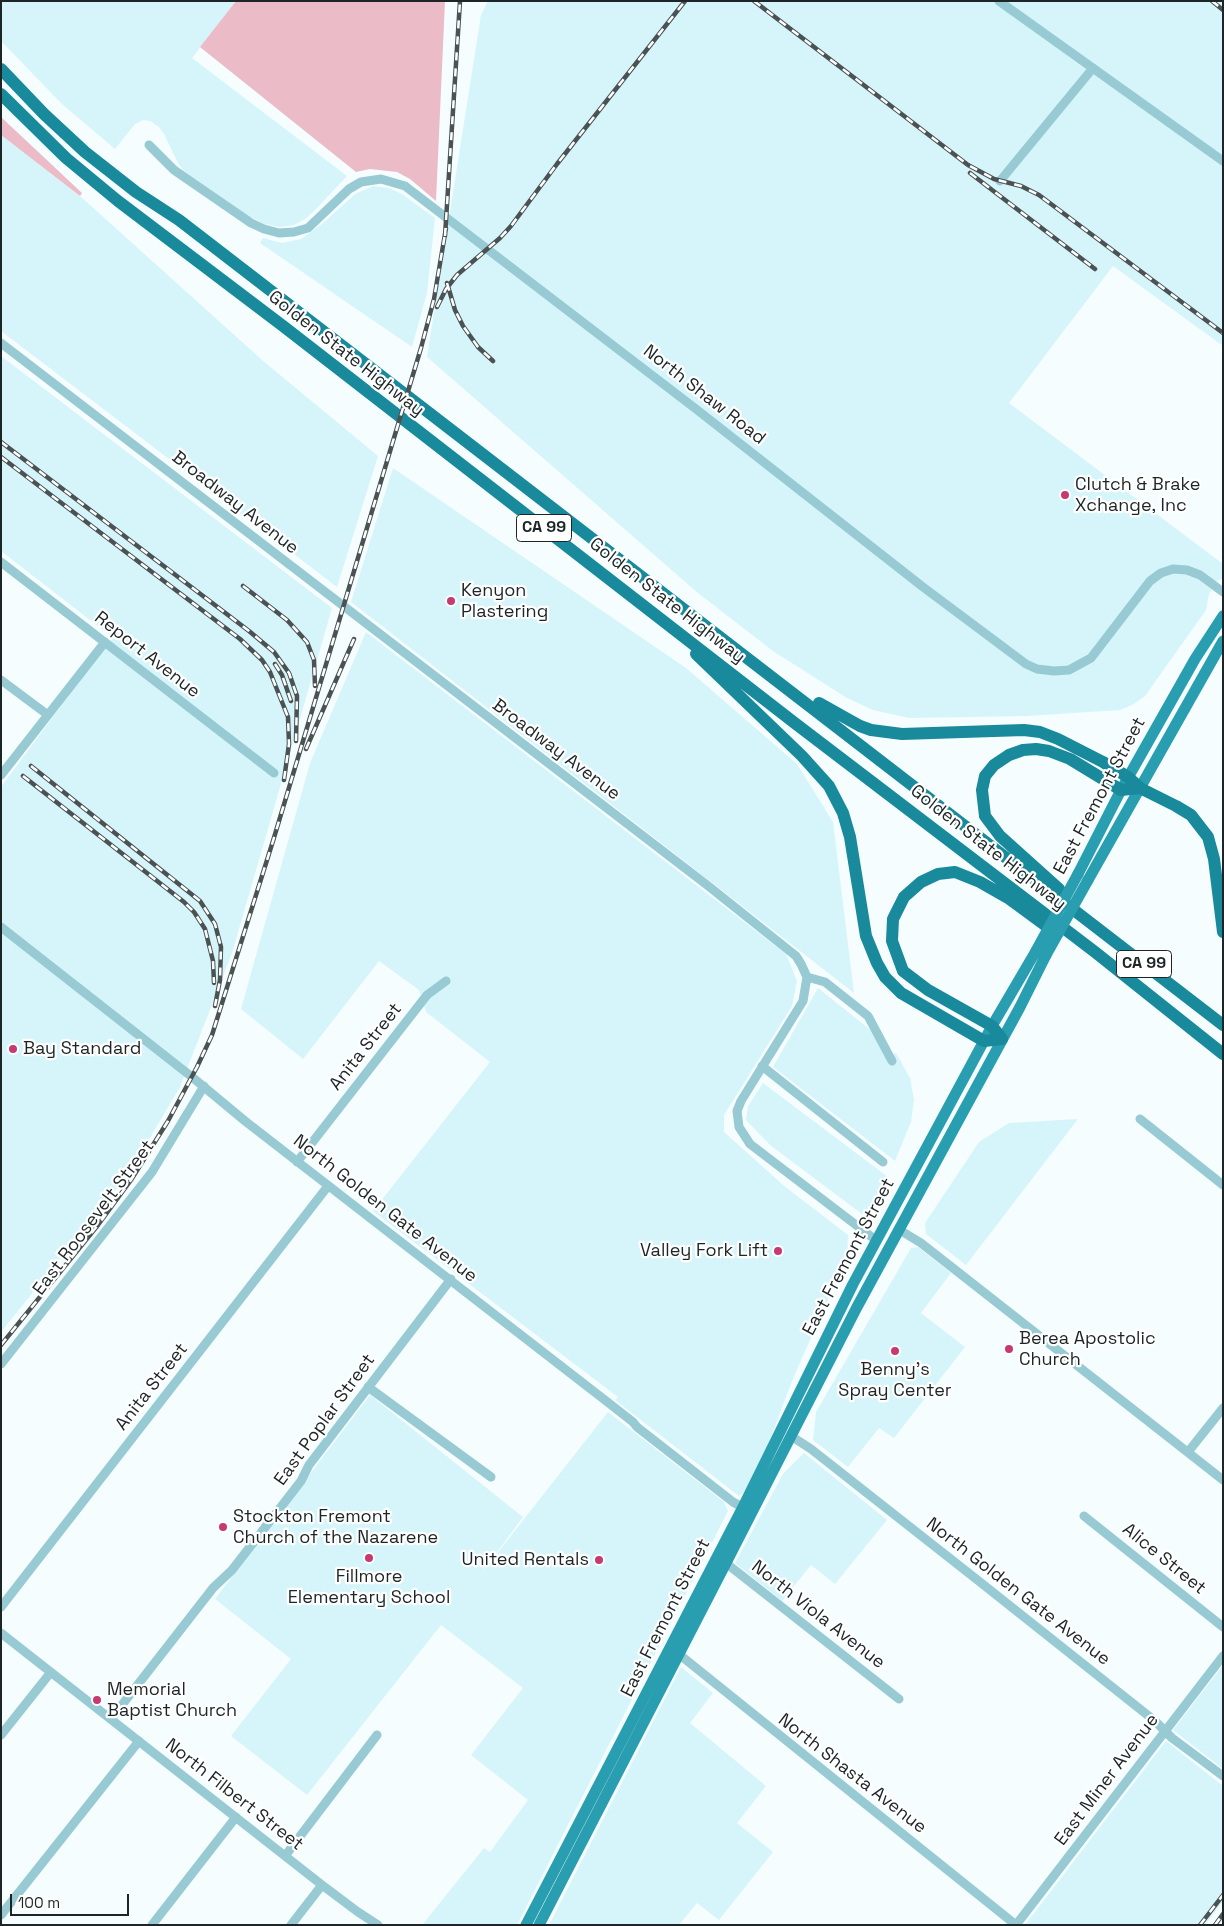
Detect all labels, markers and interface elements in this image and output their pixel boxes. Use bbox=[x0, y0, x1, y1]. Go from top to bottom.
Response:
street label: Golden State Highway bbox=[264, 286, 428, 422]
street label: North Shaw Road bbox=[639, 341, 769, 449]
street label: Broadway Avenue bbox=[167, 447, 303, 559]
place label: Clutch & Brake Xchange, Inc bbox=[1075, 474, 1200, 516]
marker: Clutch & Brake Xchange, Inc bbox=[1059, 489, 1071, 501]
road number: CA 99 bbox=[516, 514, 572, 542]
street label: Golden State Highway bbox=[585, 533, 749, 669]
place label: Kenyon Plastering bbox=[461, 580, 548, 622]
marker: Kenyon Plastering bbox=[445, 595, 457, 607]
street label: Report Avenue bbox=[90, 607, 204, 703]
street label: Broadway Avenue bbox=[488, 695, 624, 805]
street label: East Fremont Street bbox=[1049, 714, 1151, 878]
street label: Golden State Highway bbox=[906, 780, 1070, 916]
road number: CA 99 bbox=[1116, 951, 1172, 978]
street label: Anita Street bbox=[325, 999, 407, 1095]
place label: Bay Standard bbox=[23, 1038, 141, 1060]
marker: Bay Standard bbox=[7, 1043, 19, 1055]
street label: North Golden Gate Avenue bbox=[289, 1130, 481, 1288]
street label: East Roosevelt Street bbox=[29, 1136, 159, 1300]
street label: East Fremont Street bbox=[798, 1175, 900, 1339]
place label: Valley Fork Lift bbox=[640, 1240, 768, 1262]
marker: Valley Fork Lift bbox=[772, 1245, 784, 1257]
place label: Berea Apostolic Church bbox=[1019, 1328, 1156, 1370]
street label: Anita Street bbox=[111, 1339, 193, 1435]
marker: Berea Apostolic Church bbox=[1003, 1343, 1015, 1355]
marker: Benny's Spray Center bbox=[889, 1345, 901, 1357]
street label: East Poplar Street bbox=[270, 1350, 380, 1490]
place label: Benny's Spray Center bbox=[838, 1359, 952, 1402]
place label: Stockton Fremont Church of the Nazarene bbox=[233, 1506, 438, 1548]
street label: North Golden Gate Avenue bbox=[922, 1513, 1114, 1671]
street label: Alice Street bbox=[1118, 1519, 1210, 1599]
marker: Stockton Fremont Church of the Nazarene bbox=[217, 1521, 229, 1533]
street label: East Fremont Street bbox=[617, 1535, 715, 1701]
place label: United Rentals bbox=[461, 1549, 589, 1571]
marker: Fillmore Elementary School bbox=[363, 1552, 375, 1564]
marker: United Rentals bbox=[593, 1554, 605, 1566]
street label: North Viola Avenue bbox=[747, 1556, 889, 1674]
place label: Fillmore Elementary School bbox=[288, 1566, 450, 1608]
place label: Memorial Baptist Church bbox=[107, 1679, 237, 1722]
marker: Memorial Baptist Church bbox=[91, 1694, 103, 1706]
street label: North Shasta Avenue bbox=[774, 1709, 930, 1839]
street label: East Miner Avenue bbox=[1050, 1710, 1164, 1850]
street label: North Filbert Street bbox=[161, 1734, 307, 1856]
scale bar bbox=[12, 1884, 131, 1916]
text: 100 m bbox=[18, 1893, 60, 1912]

